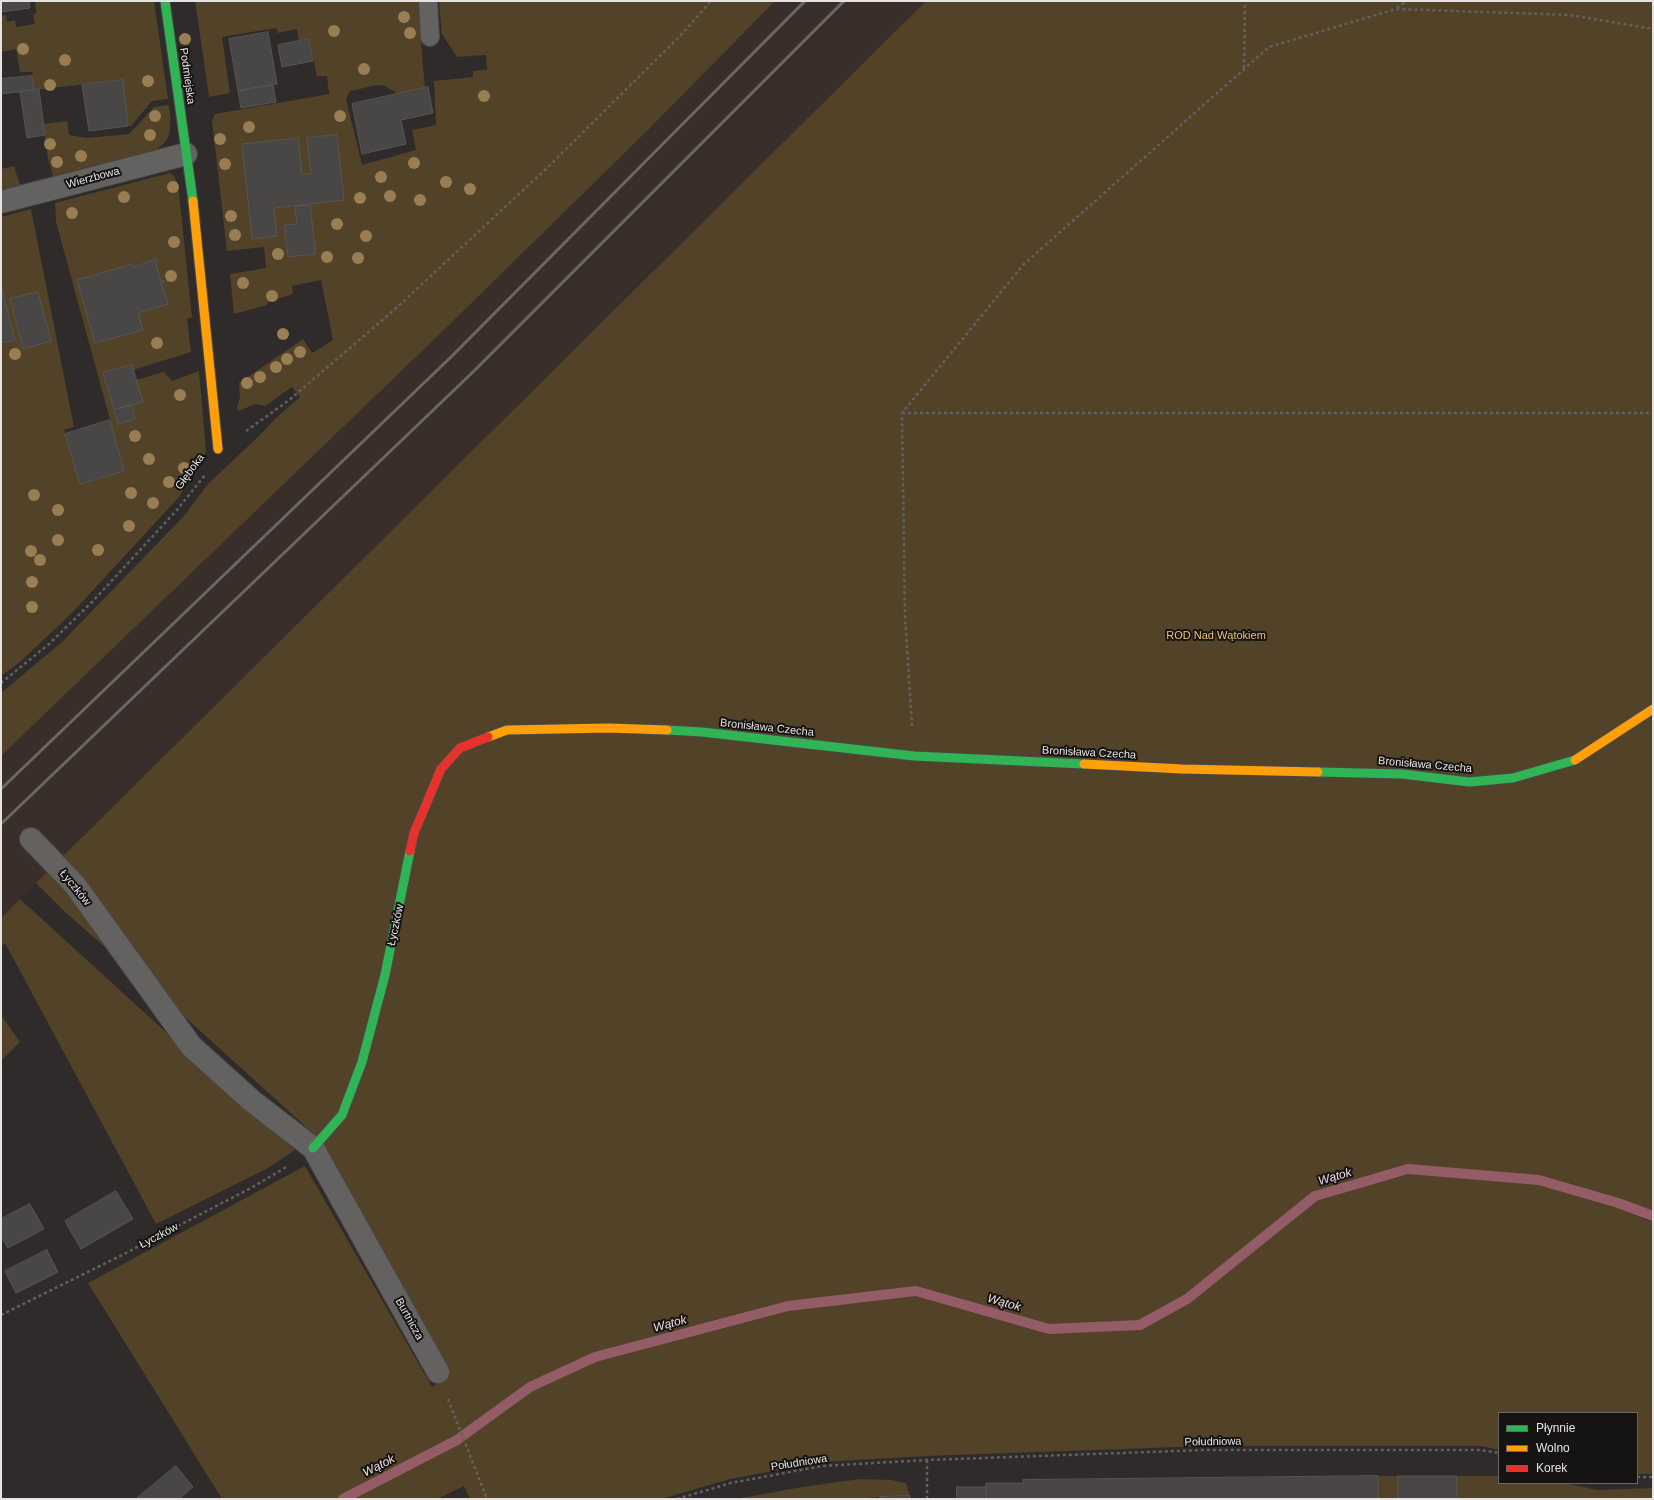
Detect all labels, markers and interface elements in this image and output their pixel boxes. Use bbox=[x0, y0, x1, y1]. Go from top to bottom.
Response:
street label: Podmiejska bbox=[177, 47, 197, 105]
street label: Wierzbowa bbox=[65, 165, 121, 191]
street label: Głęboka bbox=[173, 452, 207, 492]
park label: ROD Nad Wątokiem bbox=[1166, 629, 1266, 643]
street label: Bronisława Czecha bbox=[719, 717, 815, 739]
street label: Bronisława Czecha bbox=[1042, 744, 1136, 762]
street label: Bronisława Czecha bbox=[1378, 754, 1472, 776]
street label: Łyczków bbox=[57, 867, 93, 909]
street label: Łyczków bbox=[385, 903, 407, 947]
water label: Wątok bbox=[1317, 1165, 1353, 1189]
street label: Łyczków bbox=[137, 1220, 181, 1252]
water label: Wątok bbox=[986, 1291, 1022, 1315]
street label: Burtnicza bbox=[392, 1296, 426, 1342]
water label: Wątok bbox=[652, 1313, 688, 1335]
legend bbox=[1498, 1412, 1638, 1484]
text: Płynnie bbox=[1536, 1421, 1575, 1435]
street label: Południowa bbox=[1184, 1435, 1242, 1449]
text: Wolno bbox=[1536, 1441, 1570, 1455]
water label: Wątok bbox=[361, 1452, 397, 1480]
street label: Południowa bbox=[770, 1452, 828, 1474]
text: Korek bbox=[1536, 1461, 1567, 1475]

